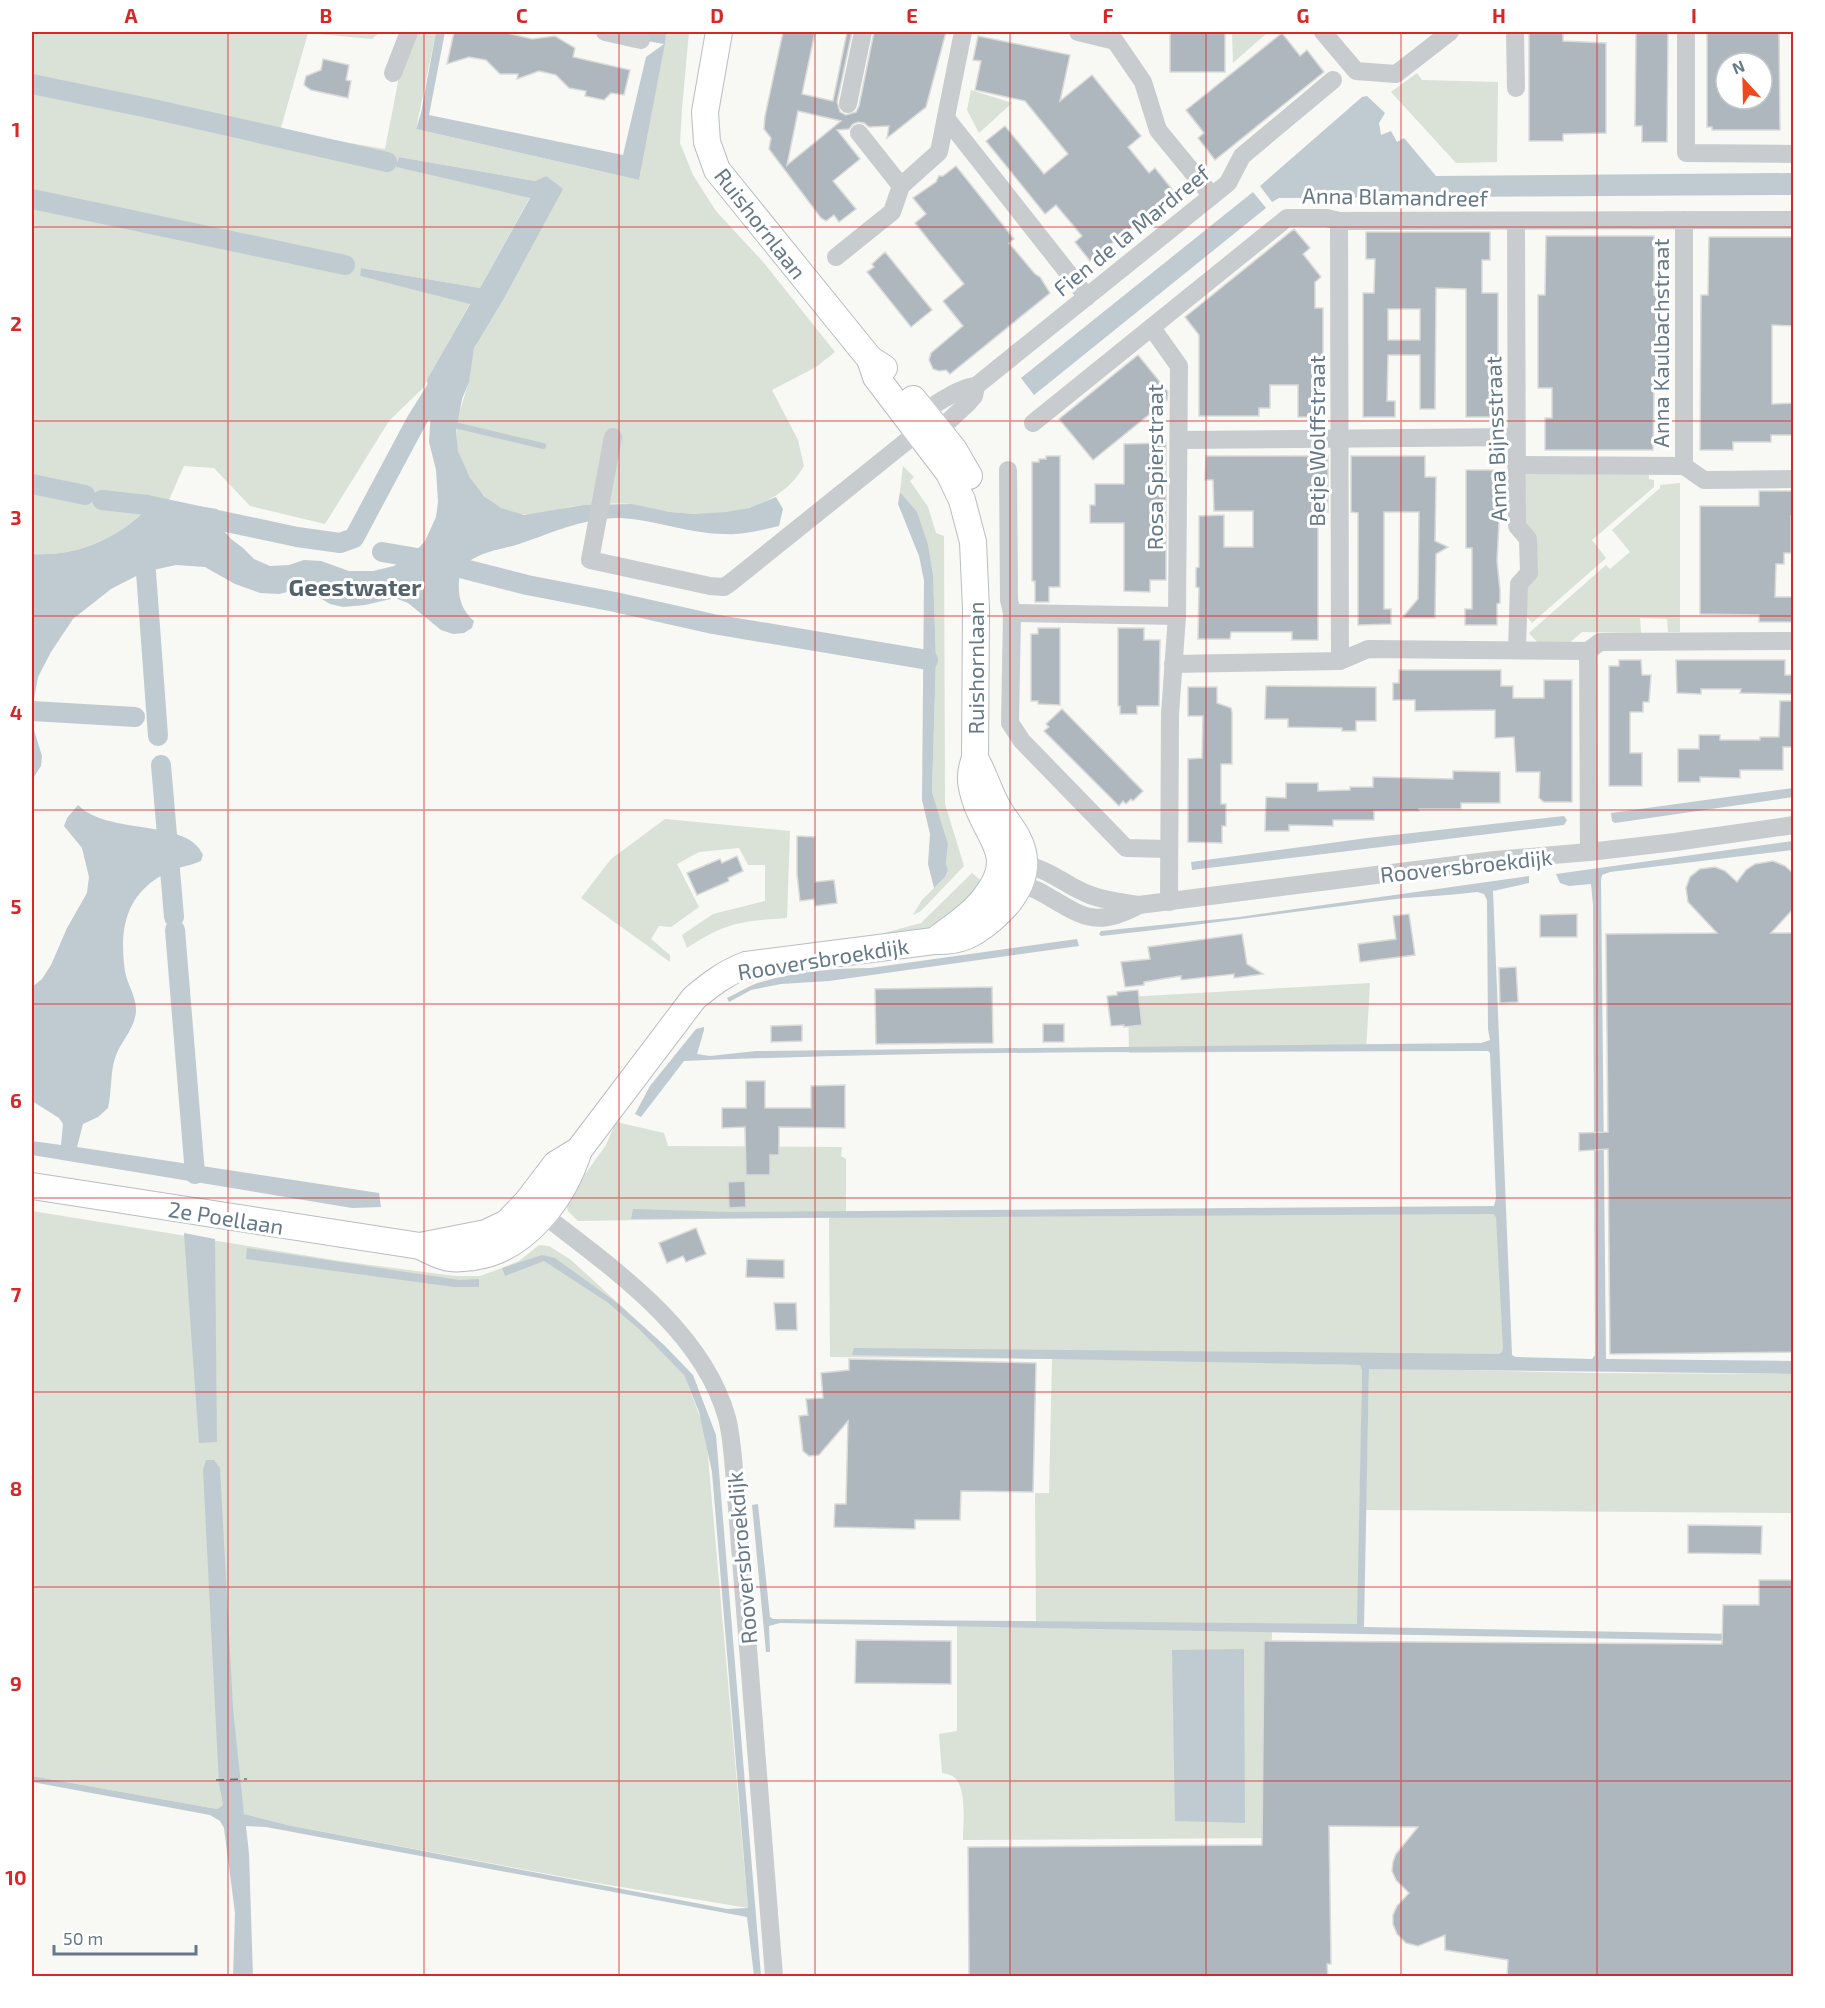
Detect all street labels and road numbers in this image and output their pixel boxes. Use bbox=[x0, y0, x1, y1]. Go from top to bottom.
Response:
street label: Fien de la Mardreef bbox=[1048, 159, 1215, 301]
street label: Ruishornlaan bbox=[710, 163, 812, 283]
street label: Anna Blamandreef bbox=[1302, 181, 1489, 211]
street label: Anna Kaulbachstraat bbox=[1647, 238, 1673, 448]
street label: Betje Wolffstraat bbox=[1303, 355, 1330, 527]
street label: Anna Bijnsstraat bbox=[1479, 356, 1512, 522]
street label: Rosa Spierstraat bbox=[1141, 384, 1167, 550]
street label: Ruishornlaan bbox=[962, 601, 988, 735]
street label: Rooversbroekdijk bbox=[1379, 843, 1553, 888]
street label: Rooversbroekdijk bbox=[736, 932, 911, 985]
street label: 2e Poellaan bbox=[167, 1195, 285, 1239]
street label: Rooversbroekdijk bbox=[721, 1471, 762, 1645]

